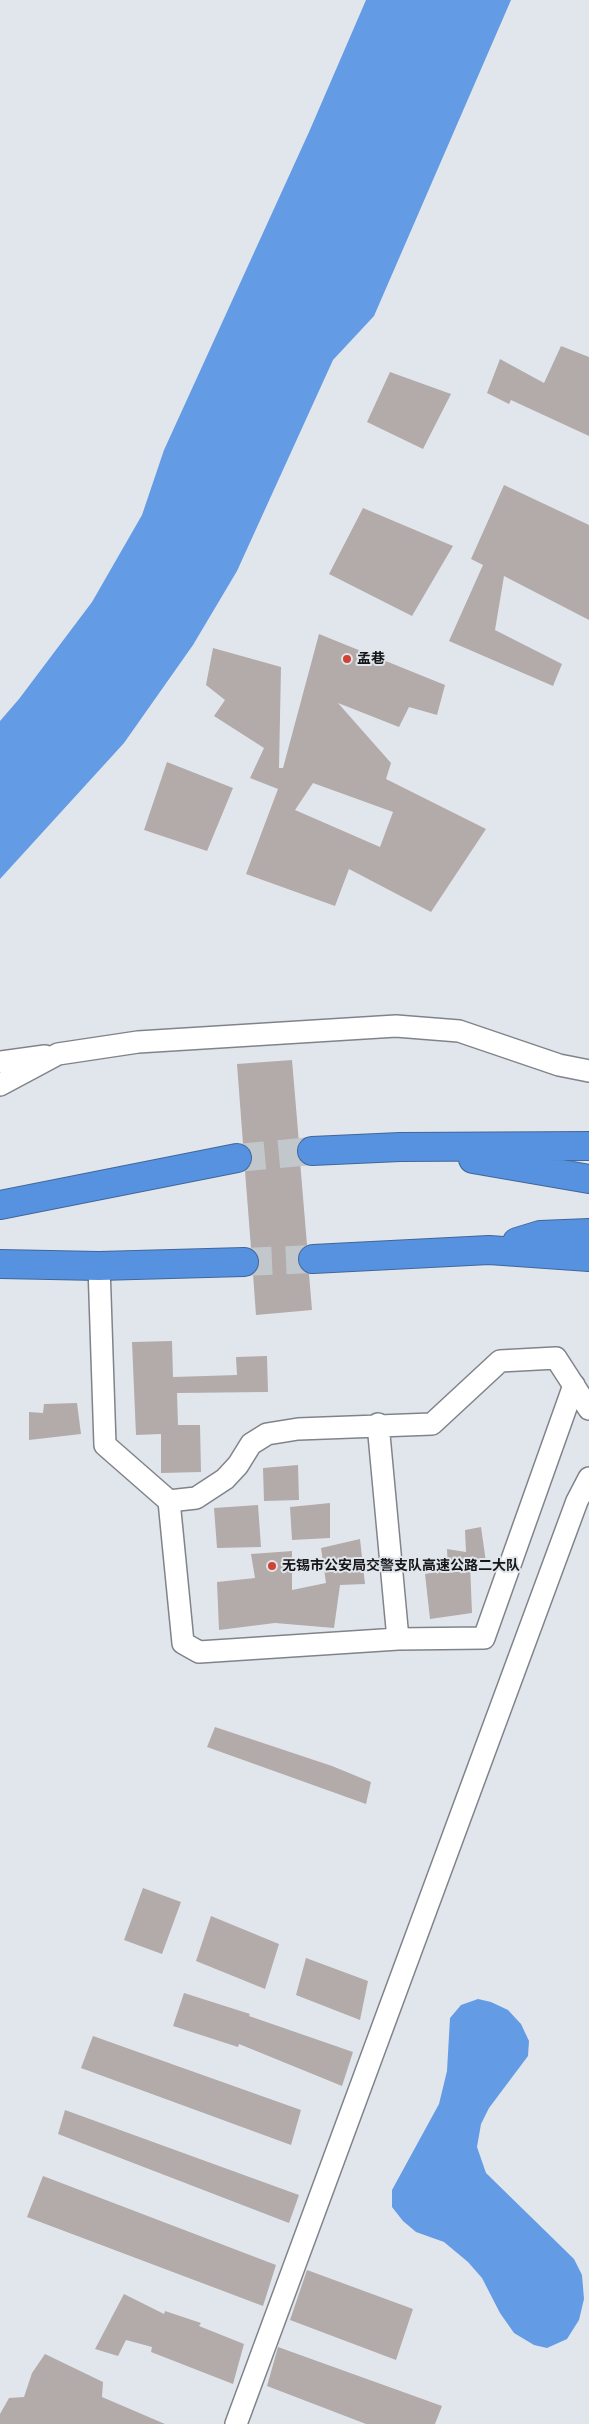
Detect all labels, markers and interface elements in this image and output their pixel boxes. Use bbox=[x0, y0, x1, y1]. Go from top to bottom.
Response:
place label: 孟巷 bbox=[357, 651, 385, 667]
marker: 孟巷 bbox=[341, 653, 353, 665]
place label: 无锡市公安局交警支队高速公路二大队 bbox=[282, 1558, 520, 1574]
marker: 无锡市公安局交警支队高速公路二大队 bbox=[266, 1560, 278, 1572]

